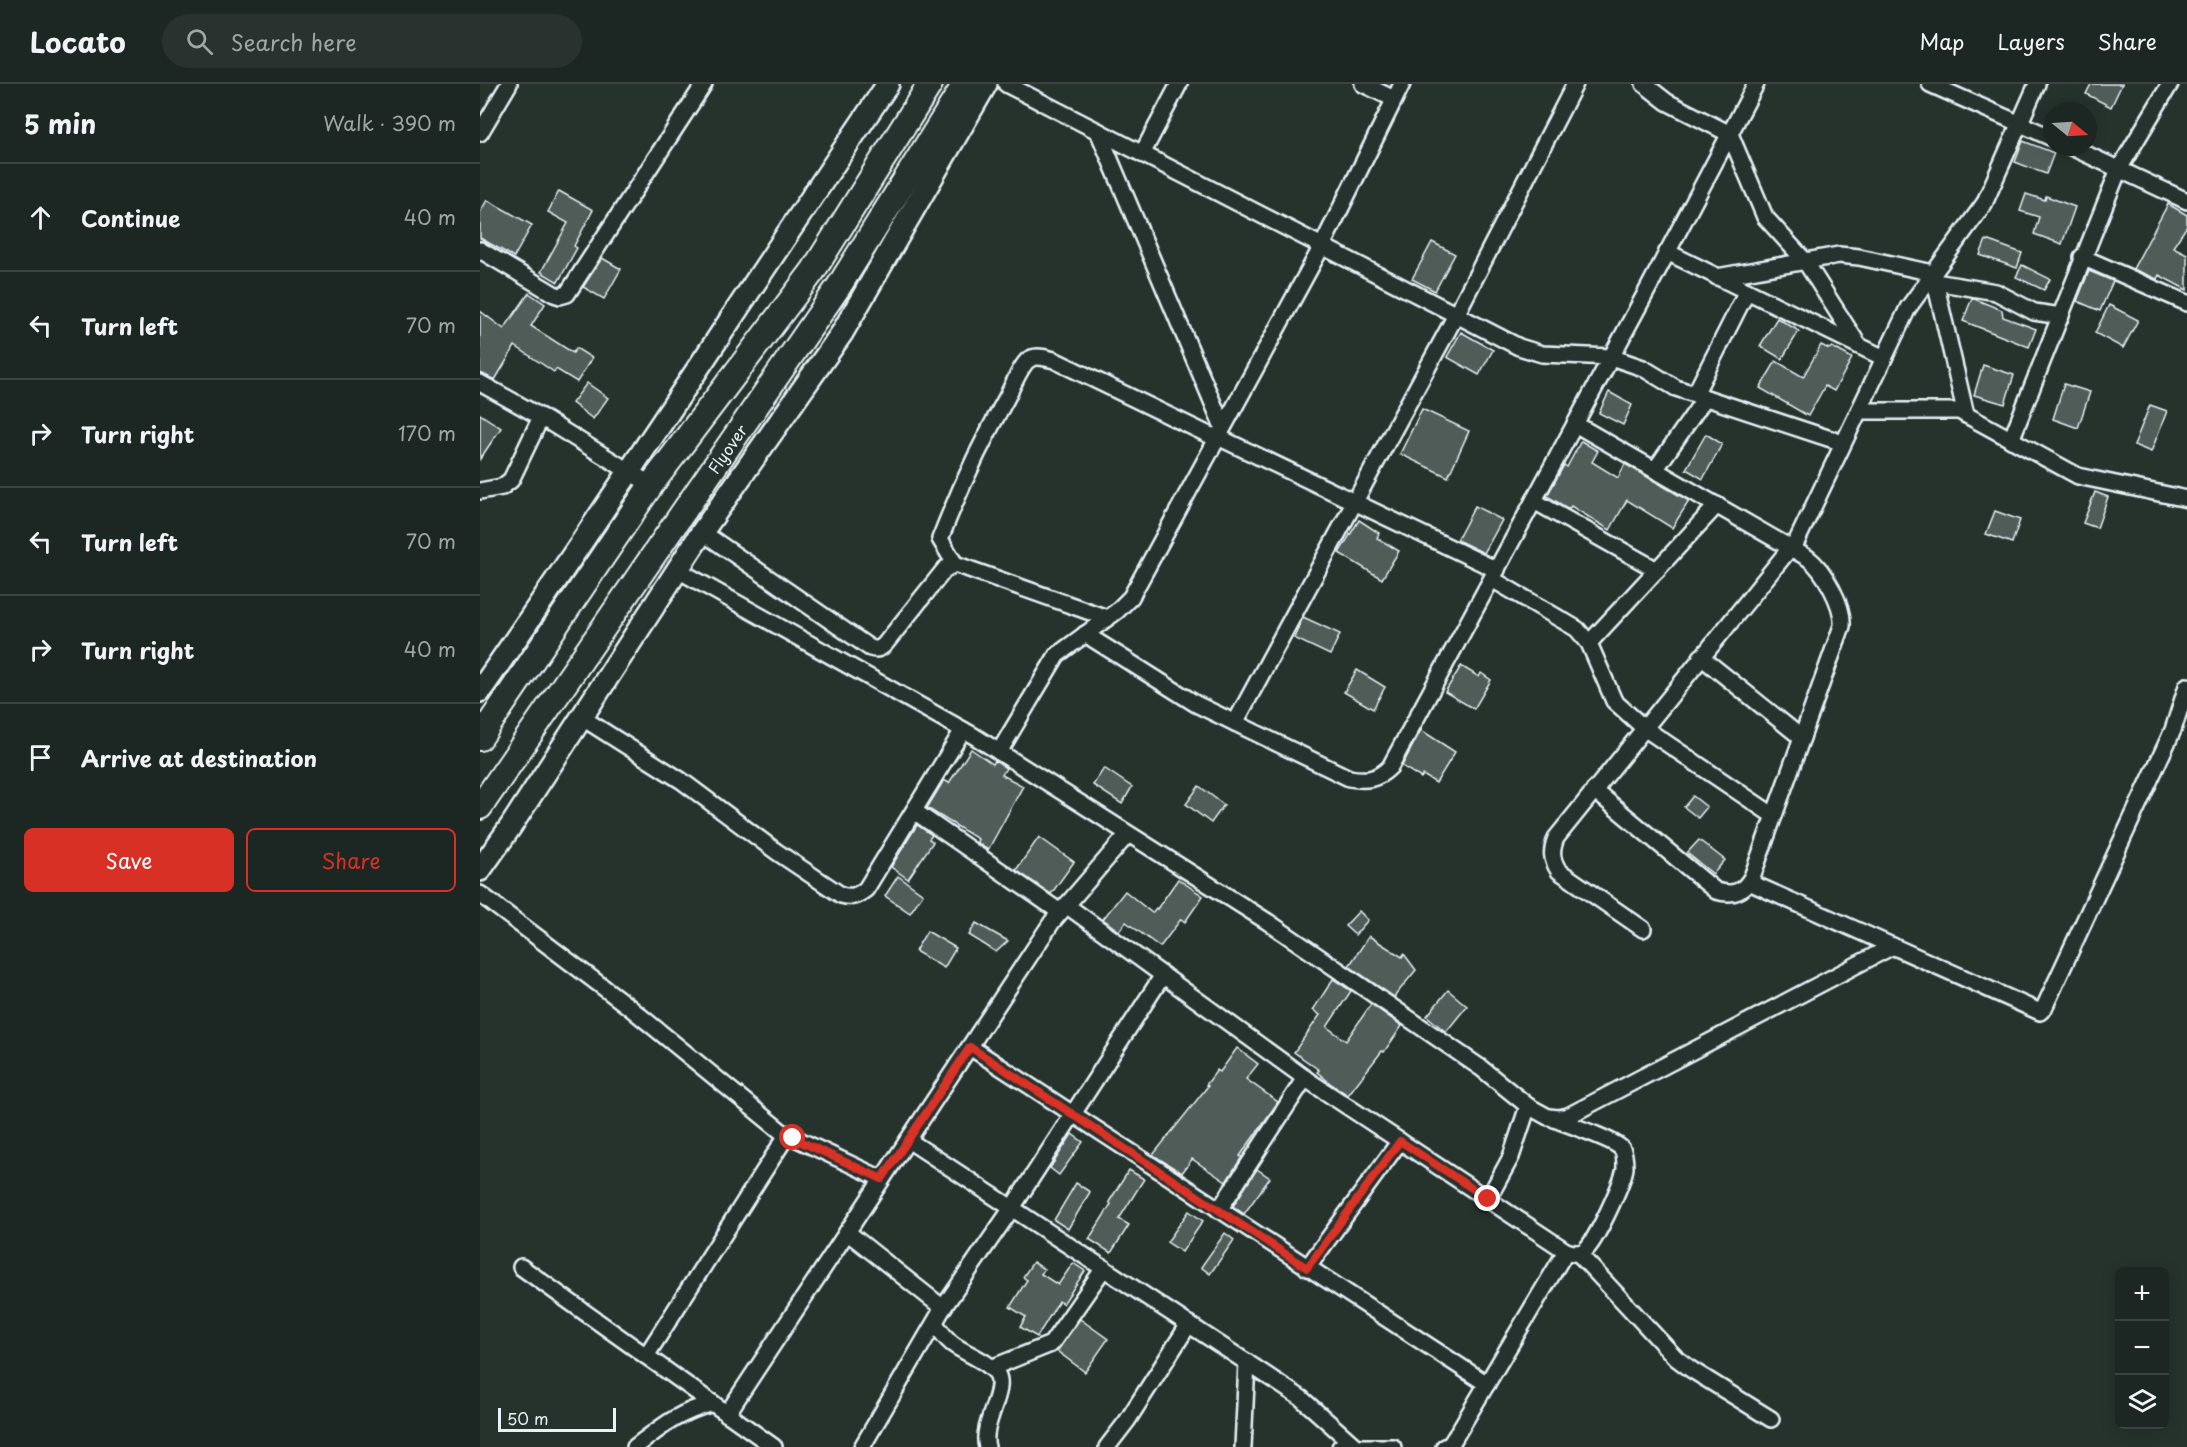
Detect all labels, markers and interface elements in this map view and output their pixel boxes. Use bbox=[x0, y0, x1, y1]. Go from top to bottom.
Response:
search box bbox=[162, 14, 582, 68]
text: Locato bbox=[30, 20, 126, 63]
icon: search bbox=[183, 25, 216, 58]
text: Search here bbox=[231, 25, 357, 58]
text: Map bbox=[1920, 25, 1964, 57]
text: Layers bbox=[1997, 25, 2065, 57]
text: Share bbox=[2098, 25, 2157, 57]
north arrow bbox=[2043, 102, 2097, 156]
text: 5 min bbox=[24, 104, 96, 143]
text: Walk · 390 m bbox=[323, 108, 456, 138]
icon: ahead bbox=[24, 201, 57, 234]
text: Continue bbox=[81, 201, 180, 234]
text: 40 m bbox=[404, 202, 456, 232]
icon: left bbox=[24, 309, 57, 342]
text: Turn left bbox=[81, 309, 178, 342]
text: 70 m bbox=[406, 310, 456, 340]
icon: right bbox=[24, 417, 57, 450]
text: Turn right bbox=[81, 417, 194, 450]
text: 170 m bbox=[398, 418, 456, 448]
street label: Flyover bbox=[701, 419, 753, 478]
icon: left bbox=[24, 525, 57, 558]
text: Turn left bbox=[81, 525, 178, 558]
text: 70 m bbox=[406, 526, 456, 556]
icon: right bbox=[24, 633, 57, 666]
text: Turn right bbox=[81, 633, 194, 666]
text: 40 m bbox=[404, 634, 456, 664]
icon: arrive bbox=[24, 741, 57, 774]
text: Arrive at destination bbox=[81, 741, 317, 774]
button: Save bbox=[24, 828, 234, 892]
button: Share bbox=[246, 828, 456, 892]
route start bbox=[779, 1124, 805, 1150]
route end bbox=[1474, 1185, 1500, 1211]
map controls bbox=[2115, 1267, 2169, 1429]
button: + bbox=[2115, 1267, 2169, 1321]
button: − bbox=[2115, 1321, 2169, 1375]
button: layers bbox=[2115, 1375, 2169, 1429]
scale bar bbox=[498, 1405, 616, 1432]
text: 50 m bbox=[507, 1406, 548, 1430]

